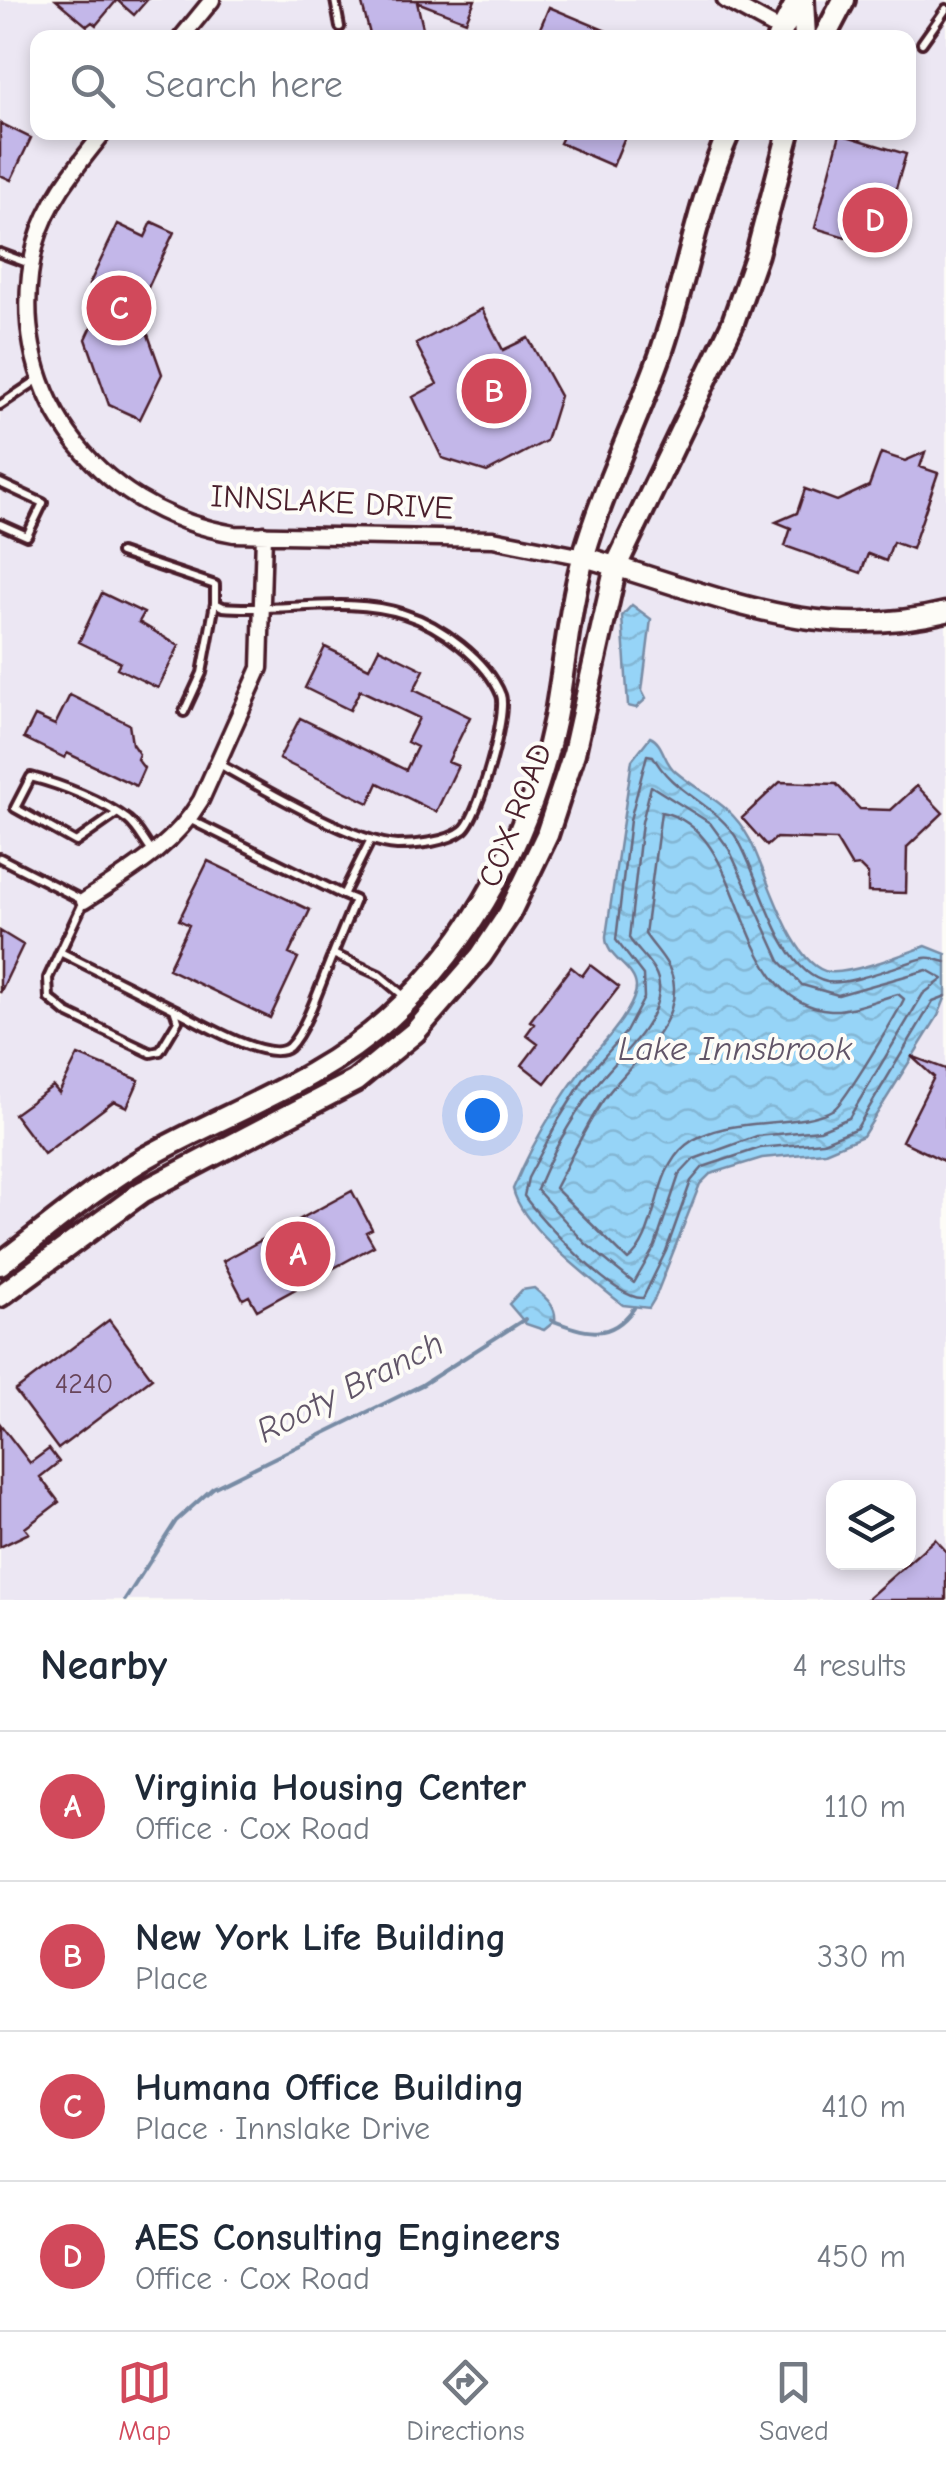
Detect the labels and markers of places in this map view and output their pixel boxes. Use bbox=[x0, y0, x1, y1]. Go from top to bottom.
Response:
pin: D bbox=[842, 182, 908, 258]
pin: C bbox=[86, 270, 152, 346]
pin: B bbox=[462, 354, 526, 428]
pin: A bbox=[266, 1216, 330, 1292]

